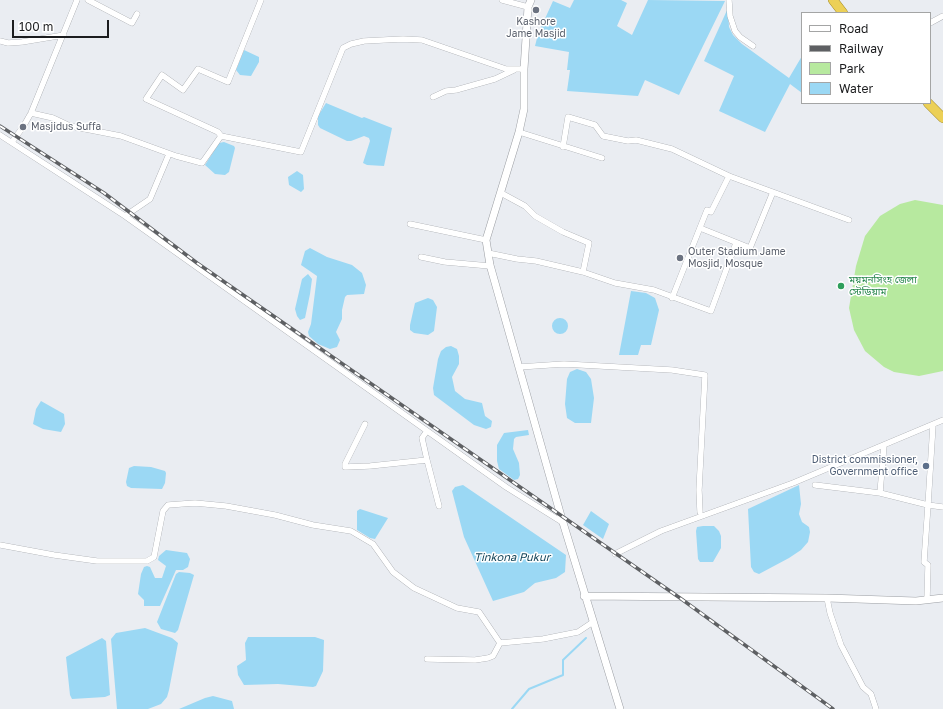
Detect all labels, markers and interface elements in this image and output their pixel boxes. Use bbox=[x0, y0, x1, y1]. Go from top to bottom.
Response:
marker: Kashore Jame Masjid bbox=[531, 5, 541, 15]
scale bar bbox=[14, 12, 111, 38]
legend bbox=[801, 12, 931, 104]
place label: Kashore Jame Masjid bbox=[506, 16, 566, 40]
text: 100 m bbox=[19, 19, 53, 34]
text: Road bbox=[839, 21, 868, 36]
text: Railway bbox=[839, 41, 884, 56]
text: Park bbox=[839, 61, 865, 76]
text: Water bbox=[839, 81, 873, 96]
place label: Masjidus Suffa bbox=[31, 121, 101, 133]
marker: Masjidus Suffa bbox=[18, 122, 28, 132]
place label: Outer Stadium Jame Mosjid, Mosque bbox=[688, 246, 786, 270]
marker: Outer Stadium Jame Mosjid, Mosque bbox=[675, 253, 685, 263]
place label: ময়মনসিংহ জেলা স্টেডিয়াম bbox=[849, 274, 917, 298]
marker: ময়মনসিংহ জেলা স্টেডিয়াম bbox=[836, 281, 846, 291]
place label: District commissioner, Government office bbox=[812, 454, 918, 478]
marker: District commissioner, Government office bbox=[921, 461, 931, 471]
water label: Tinkona Pukur bbox=[474, 551, 550, 565]

